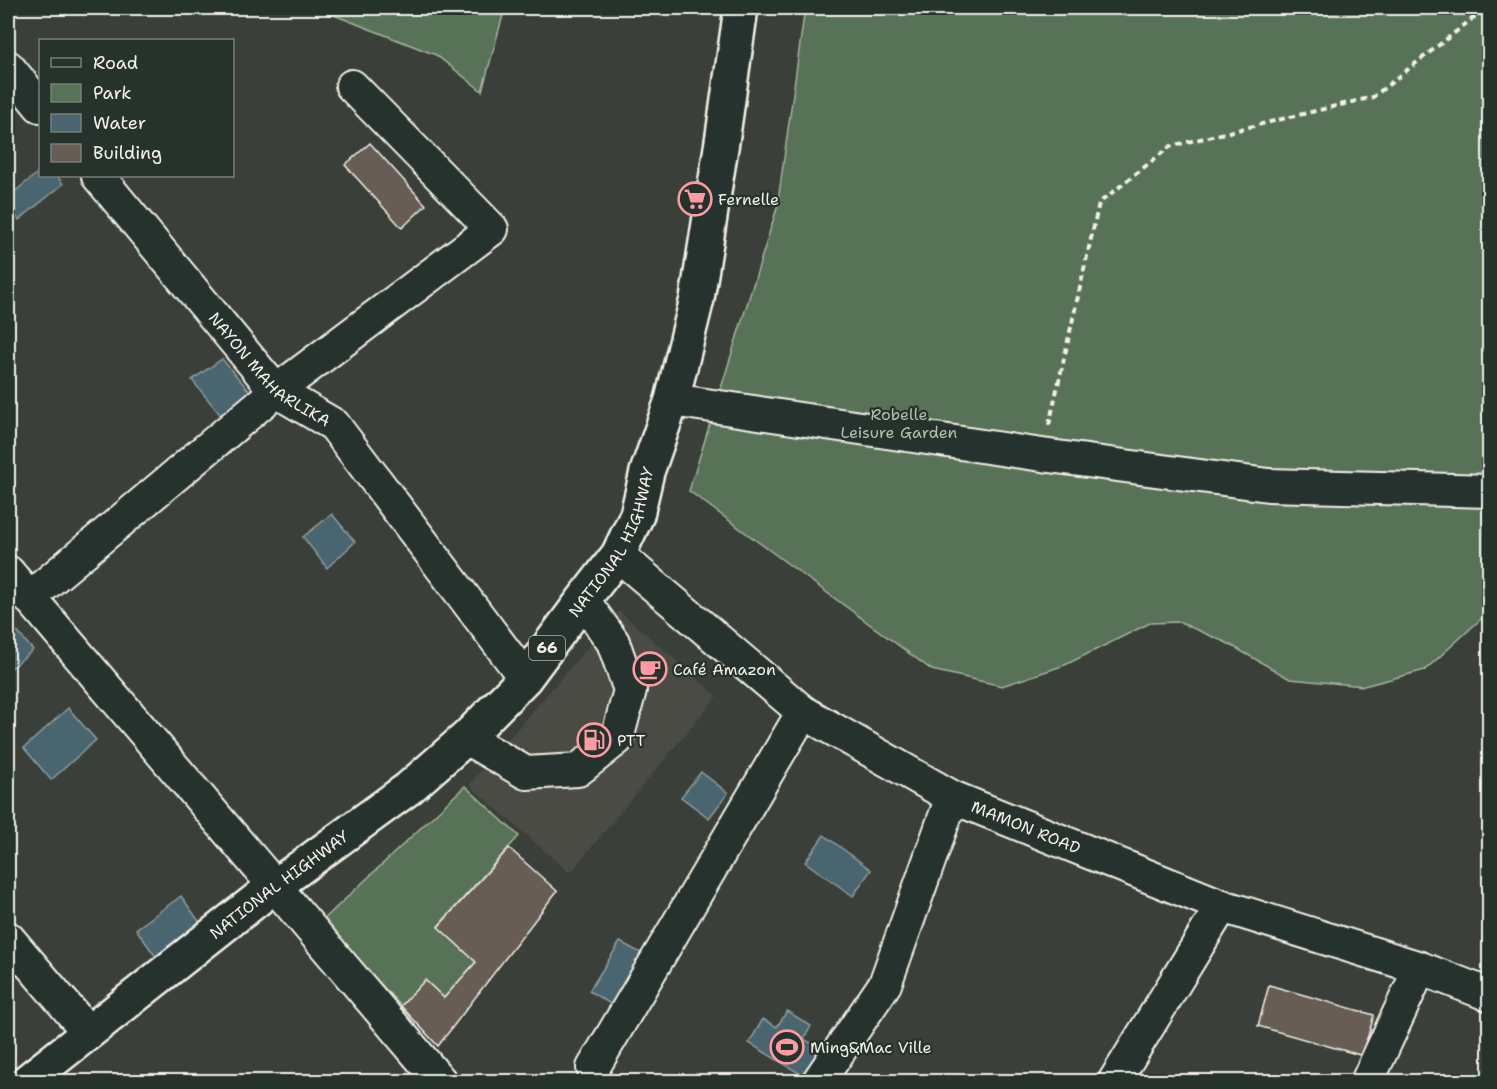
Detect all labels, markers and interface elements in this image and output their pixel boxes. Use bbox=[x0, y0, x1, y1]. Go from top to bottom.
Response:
legend bbox=[39, 39, 234, 177]
text: Road bbox=[93, 51, 138, 75]
text: Park bbox=[93, 81, 132, 105]
text: Water bbox=[93, 111, 146, 135]
text: Building bbox=[93, 141, 162, 165]
supermarket icon: Fernelle bbox=[677, 181, 713, 217]
place label: Fernelle bbox=[718, 189, 779, 210]
street label: NAYON MAHARLIKA bbox=[204, 308, 334, 432]
park label: Robelle Leisure Garden bbox=[841, 404, 958, 443]
street label: NATIONAL HIGHWAY bbox=[564, 464, 659, 621]
road number: 66 bbox=[529, 636, 565, 660]
cafe icon: Café Amazon bbox=[632, 651, 668, 687]
place label: Café Amazon bbox=[673, 659, 776, 680]
fuel station icon: PTT bbox=[576, 722, 612, 758]
place label: PTT bbox=[617, 730, 646, 751]
street label: MAMON ROAD bbox=[968, 796, 1083, 859]
street label: NATIONAL HIGHWAY bbox=[205, 825, 353, 944]
sports icon: Ming&Mac Ville bbox=[769, 1029, 805, 1065]
place label: Ming&Mac Ville bbox=[810, 1037, 932, 1058]

